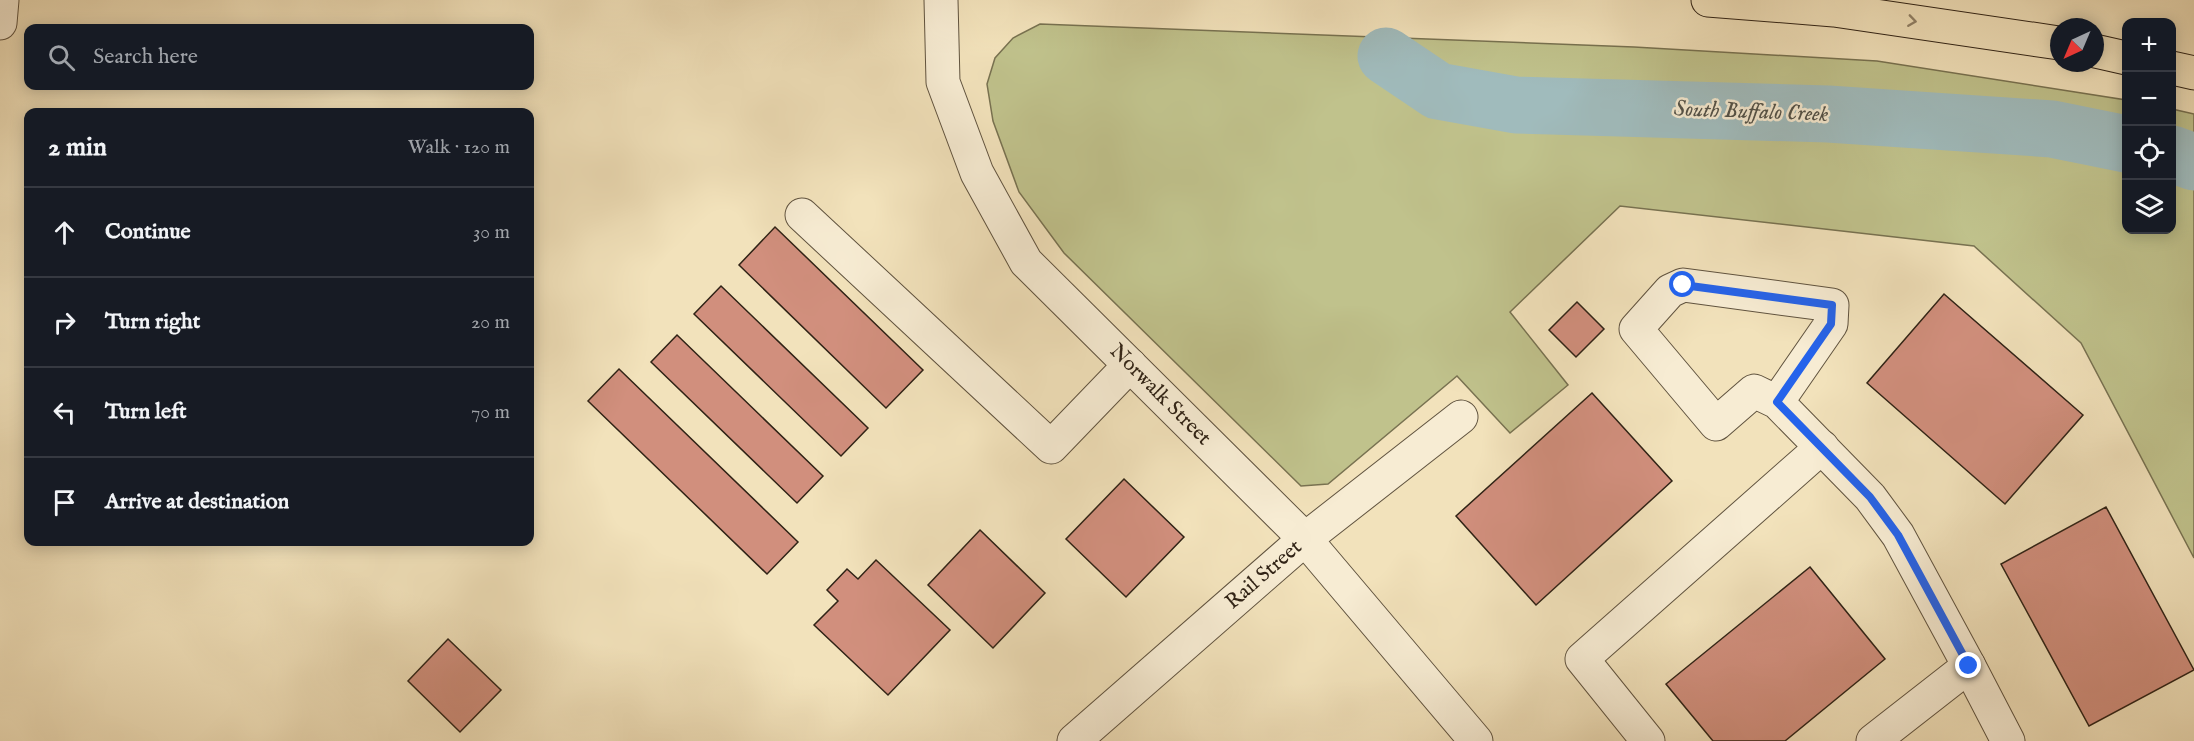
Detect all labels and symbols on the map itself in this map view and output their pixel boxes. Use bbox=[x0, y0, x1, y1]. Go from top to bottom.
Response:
one-way arrow bbox=[1907, 14, 1917, 27]
north arrow bbox=[2050, 18, 2104, 72]
water label: South Buffalo Creek bbox=[1673, 95, 1829, 129]
route start bbox=[1669, 271, 1695, 297]
street label: Norwalk Street bbox=[1103, 338, 1217, 452]
street label: Rail Street bbox=[1220, 534, 1308, 616]
route end bbox=[1955, 652, 1981, 678]

